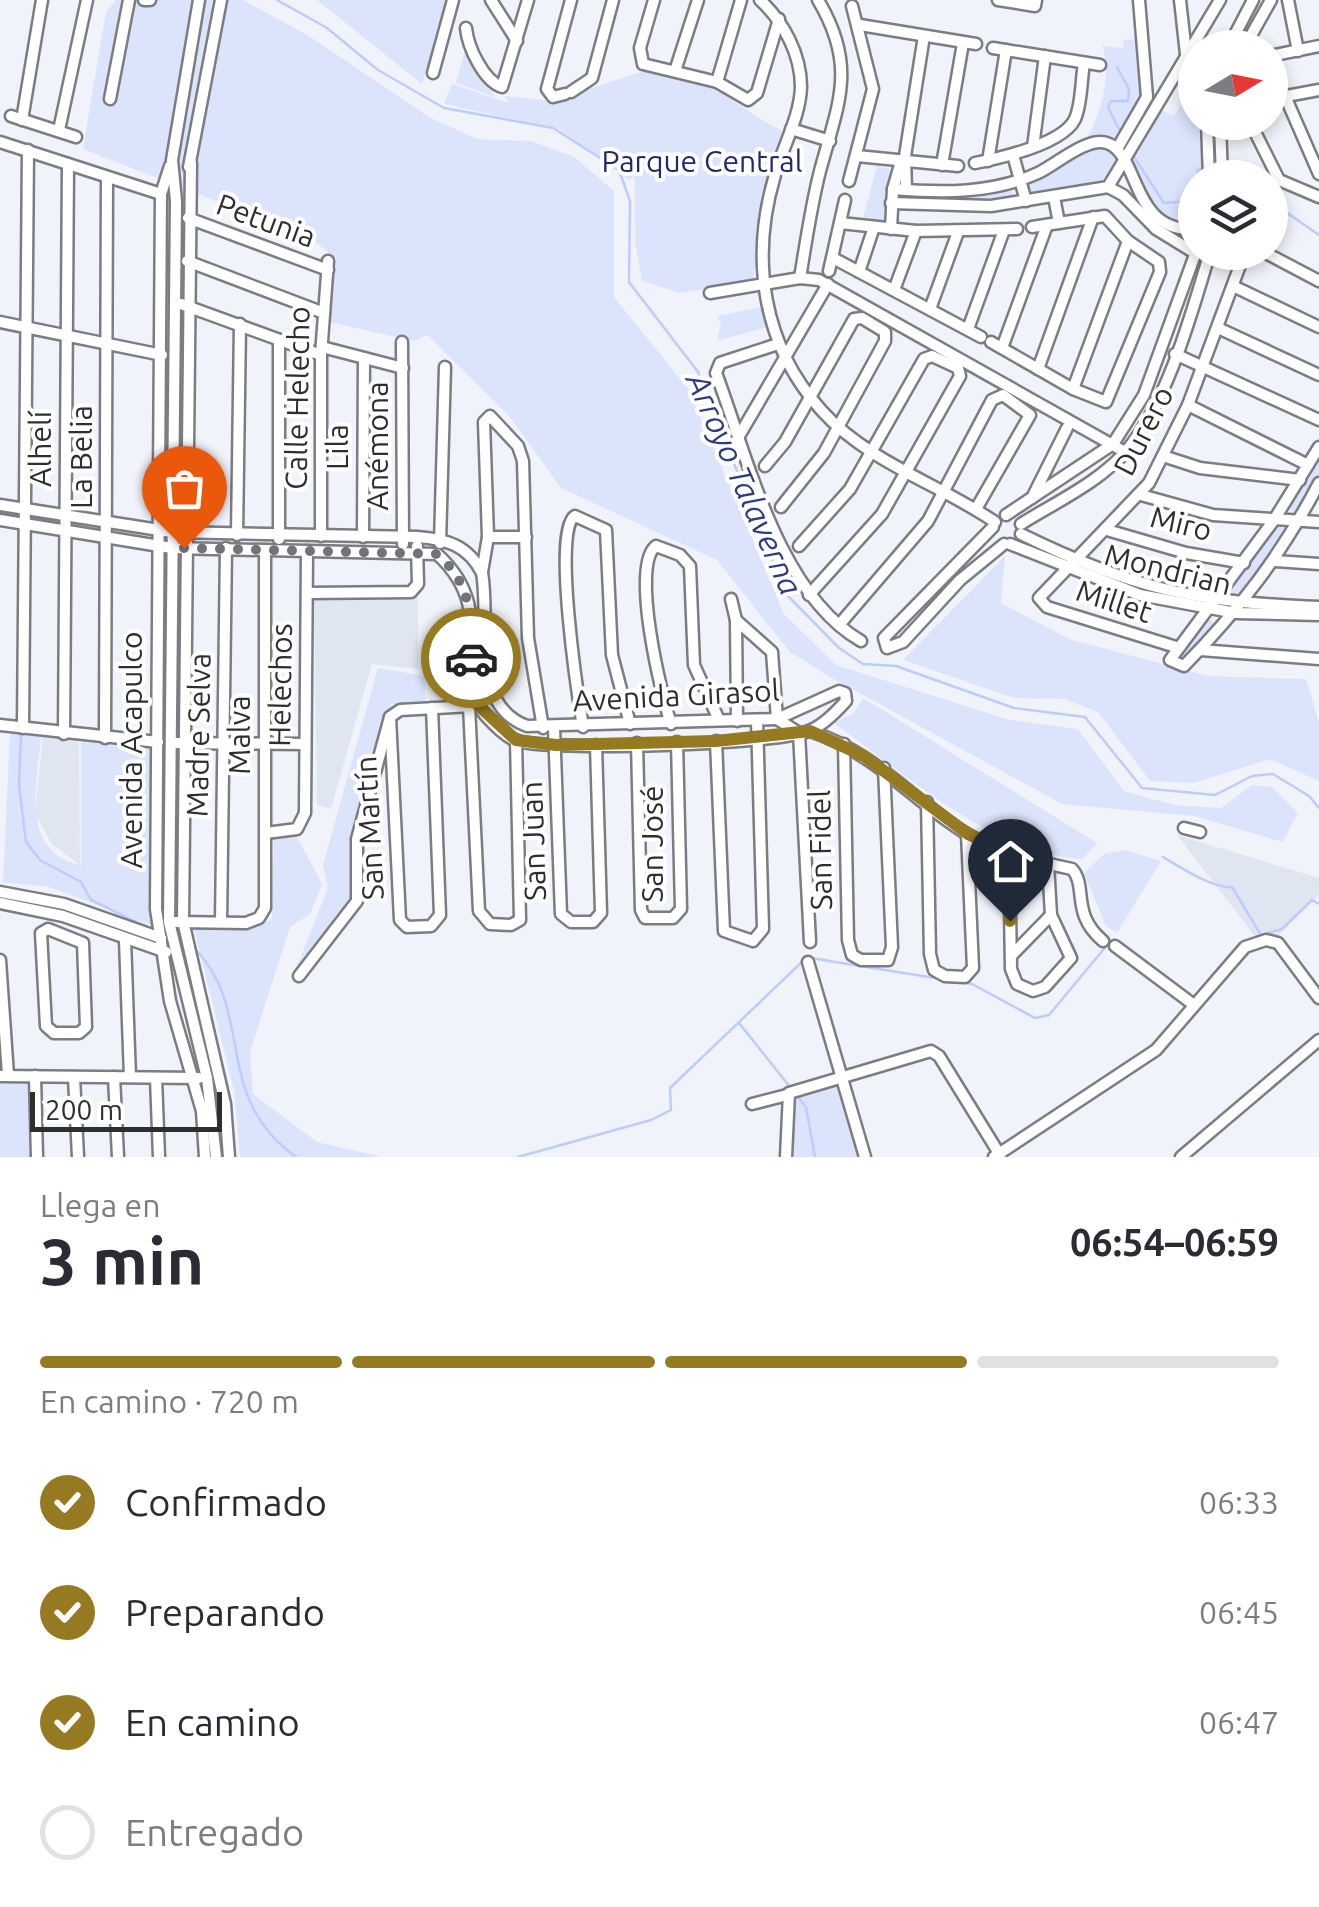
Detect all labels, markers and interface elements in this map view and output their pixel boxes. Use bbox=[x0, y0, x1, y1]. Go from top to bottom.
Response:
north arrow bbox=[1178, 30, 1288, 140]
map controls bbox=[1178, 30, 1288, 270]
park label: Parque Central bbox=[602, 144, 803, 178]
button: layers bbox=[1178, 160, 1288, 270]
street label: Petunia bbox=[212, 187, 320, 254]
street label: Calle Helecho bbox=[278, 306, 316, 490]
water label: Arroyo Talaverna bbox=[679, 365, 810, 600]
street label: Durero bbox=[1106, 380, 1180, 481]
street label: Anémona bbox=[360, 381, 394, 511]
street label: La Belia bbox=[64, 405, 98, 509]
street label: Alhelí bbox=[23, 410, 57, 487]
street label: Lila bbox=[320, 424, 354, 470]
pin bbox=[142, 446, 227, 549]
icon: bag bbox=[157, 461, 212, 516]
street label: Miro bbox=[1147, 499, 1216, 547]
street label: Mondrian bbox=[1101, 537, 1235, 601]
street label: Millet bbox=[1072, 573, 1157, 629]
courier bbox=[421, 608, 521, 708]
street label: Helechos bbox=[262, 623, 298, 747]
street label: Avenida Acapulco bbox=[114, 631, 148, 869]
icon: car bbox=[444, 631, 499, 686]
street label: Madre Selva bbox=[180, 653, 216, 817]
street label: Avenida Girasol bbox=[572, 673, 780, 717]
street label: Malva bbox=[222, 695, 256, 775]
street label: San Martín bbox=[348, 755, 390, 901]
street label: San Juan bbox=[514, 781, 552, 901]
street label: San José bbox=[635, 785, 669, 903]
street label: San Fidel bbox=[802, 789, 838, 910]
pin bbox=[968, 819, 1053, 922]
icon: home bbox=[983, 834, 1038, 889]
scale bar bbox=[30, 1087, 222, 1132]
text: 200 m bbox=[45, 1094, 123, 1125]
text: Llega en bbox=[40, 1187, 160, 1223]
text: 06:54–06:59 bbox=[1070, 1221, 1279, 1263]
text: 3 min bbox=[40, 1224, 204, 1297]
text: En camino · 720 m bbox=[40, 1383, 299, 1419]
icon: check bbox=[40, 1475, 95, 1530]
text: Confirmado bbox=[125, 1481, 327, 1523]
text: 06:33 bbox=[1199, 1484, 1279, 1520]
icon: check bbox=[40, 1585, 95, 1640]
text: Preparando bbox=[125, 1591, 325, 1633]
text: 06:45 bbox=[1199, 1594, 1279, 1630]
icon: check bbox=[40, 1695, 95, 1750]
text: En camino bbox=[125, 1701, 300, 1743]
text: 06:47 bbox=[1199, 1704, 1279, 1740]
text: Entregado bbox=[125, 1811, 304, 1853]

